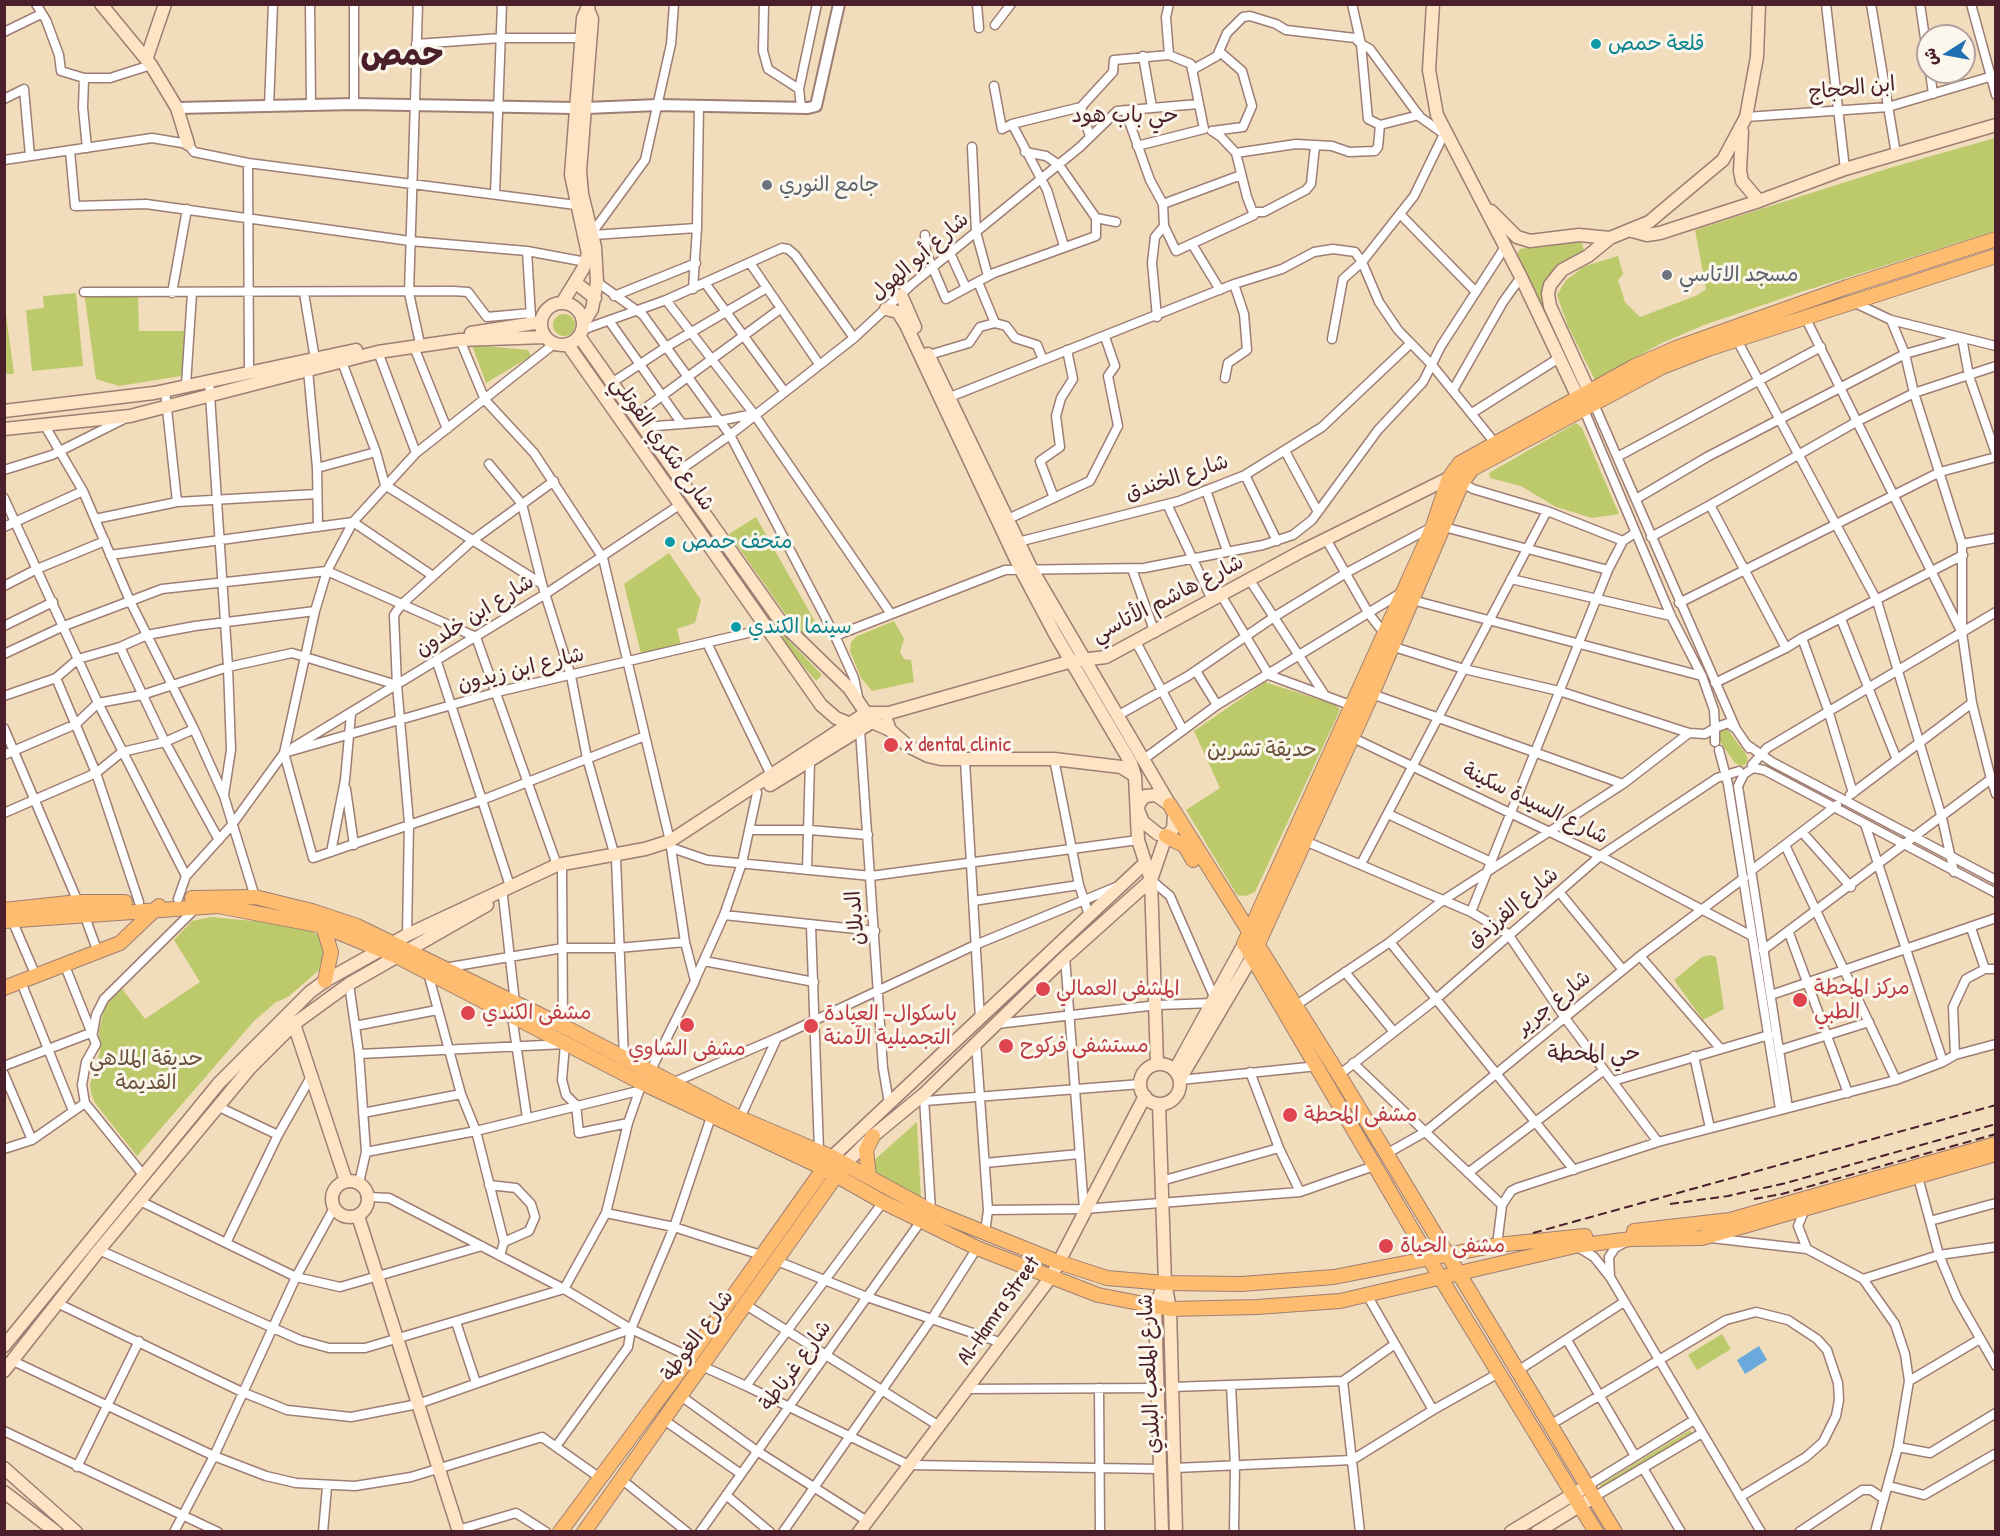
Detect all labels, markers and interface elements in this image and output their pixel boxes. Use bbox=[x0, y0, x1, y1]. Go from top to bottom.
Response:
north arrow bbox=[1916, 24, 1976, 84]
place label: قلعة حمص bbox=[1608, 31, 1704, 57]
district label: حمص bbox=[360, 36, 444, 76]
marker: قلعة حمص bbox=[1589, 37, 1603, 51]
text: ش bbox=[1918, 46, 1943, 68]
street label: ابن الحجاج bbox=[1807, 72, 1897, 106]
district label: حي باب هود bbox=[1071, 103, 1179, 129]
place label: جامع النوري bbox=[779, 172, 879, 198]
marker: جامع النوري bbox=[760, 178, 774, 192]
street label: شارع أبو الهول bbox=[866, 207, 974, 307]
place label: مسجد الاتاسي bbox=[1679, 262, 1798, 288]
marker: مسجد الاتاسي bbox=[1660, 268, 1674, 282]
street label: شارع شكري القوتلي bbox=[605, 372, 719, 516]
street label: شارع الخندق bbox=[1122, 449, 1232, 507]
place label: متحف حمص bbox=[682, 529, 792, 555]
marker: متحف حمص bbox=[663, 535, 677, 549]
street label: شارع هاشم الأتاسي bbox=[1088, 550, 1248, 648]
street label: شارع ابن خلدون bbox=[411, 570, 539, 662]
place label: سينما الكندي bbox=[748, 614, 852, 640]
marker: سينما الكندي bbox=[729, 620, 743, 634]
street label: شارع ابن زيدون bbox=[455, 642, 587, 698]
place label: x dental clinic bbox=[904, 732, 1011, 758]
marker: x dental clinic bbox=[882, 736, 900, 754]
park label: حديقة تشرين bbox=[1207, 737, 1317, 763]
street label: شارع السيدة سكينة bbox=[1458, 758, 1612, 850]
street label: شارع الفرزدق bbox=[1462, 862, 1564, 954]
street label: الدبلان bbox=[841, 890, 871, 946]
street label: شارع جرير bbox=[1512, 965, 1596, 1041]
place label: مركز المحطة الطبي bbox=[1814, 975, 1910, 1025]
place label: المشفى العمالي bbox=[1056, 976, 1180, 1002]
marker: المشفى العمالي bbox=[1034, 980, 1052, 998]
marker: مركز المحطة الطبي bbox=[1791, 991, 1809, 1009]
place label: مشفى الكندي bbox=[482, 1000, 591, 1026]
place label: باسكوال- العيادة التجميلية الآمنة bbox=[824, 1001, 957, 1051]
marker: مشفى الكندي bbox=[459, 1004, 477, 1022]
marker: مشفى الشاوي bbox=[678, 1016, 696, 1034]
marker: باسكوال- العيادة التجميلية الآمنة bbox=[802, 1017, 820, 1035]
place label: مستشفى فركوح bbox=[1020, 1033, 1149, 1059]
place label: مشفى الشاوي bbox=[628, 1036, 746, 1062]
marker: مستشفى فركوح bbox=[997, 1037, 1015, 1055]
district label: حي المحطة bbox=[1547, 1041, 1641, 1067]
park label: حديقة الملاهي القديمة bbox=[89, 1046, 203, 1096]
place label: مشفى المحطة bbox=[1304, 1102, 1417, 1128]
marker: مشفى المحطة bbox=[1281, 1106, 1299, 1124]
place label: مشفى الحياة bbox=[1400, 1233, 1505, 1259]
marker: مشفى الحياة bbox=[1377, 1237, 1395, 1255]
street label: Al-Hamra Street bbox=[952, 1252, 1046, 1370]
street label: شارع الغوطة bbox=[656, 1285, 740, 1387]
street label: شارع الملعب البلدي bbox=[1133, 1293, 1167, 1455]
street label: شارع غرناطة bbox=[755, 1316, 837, 1416]

